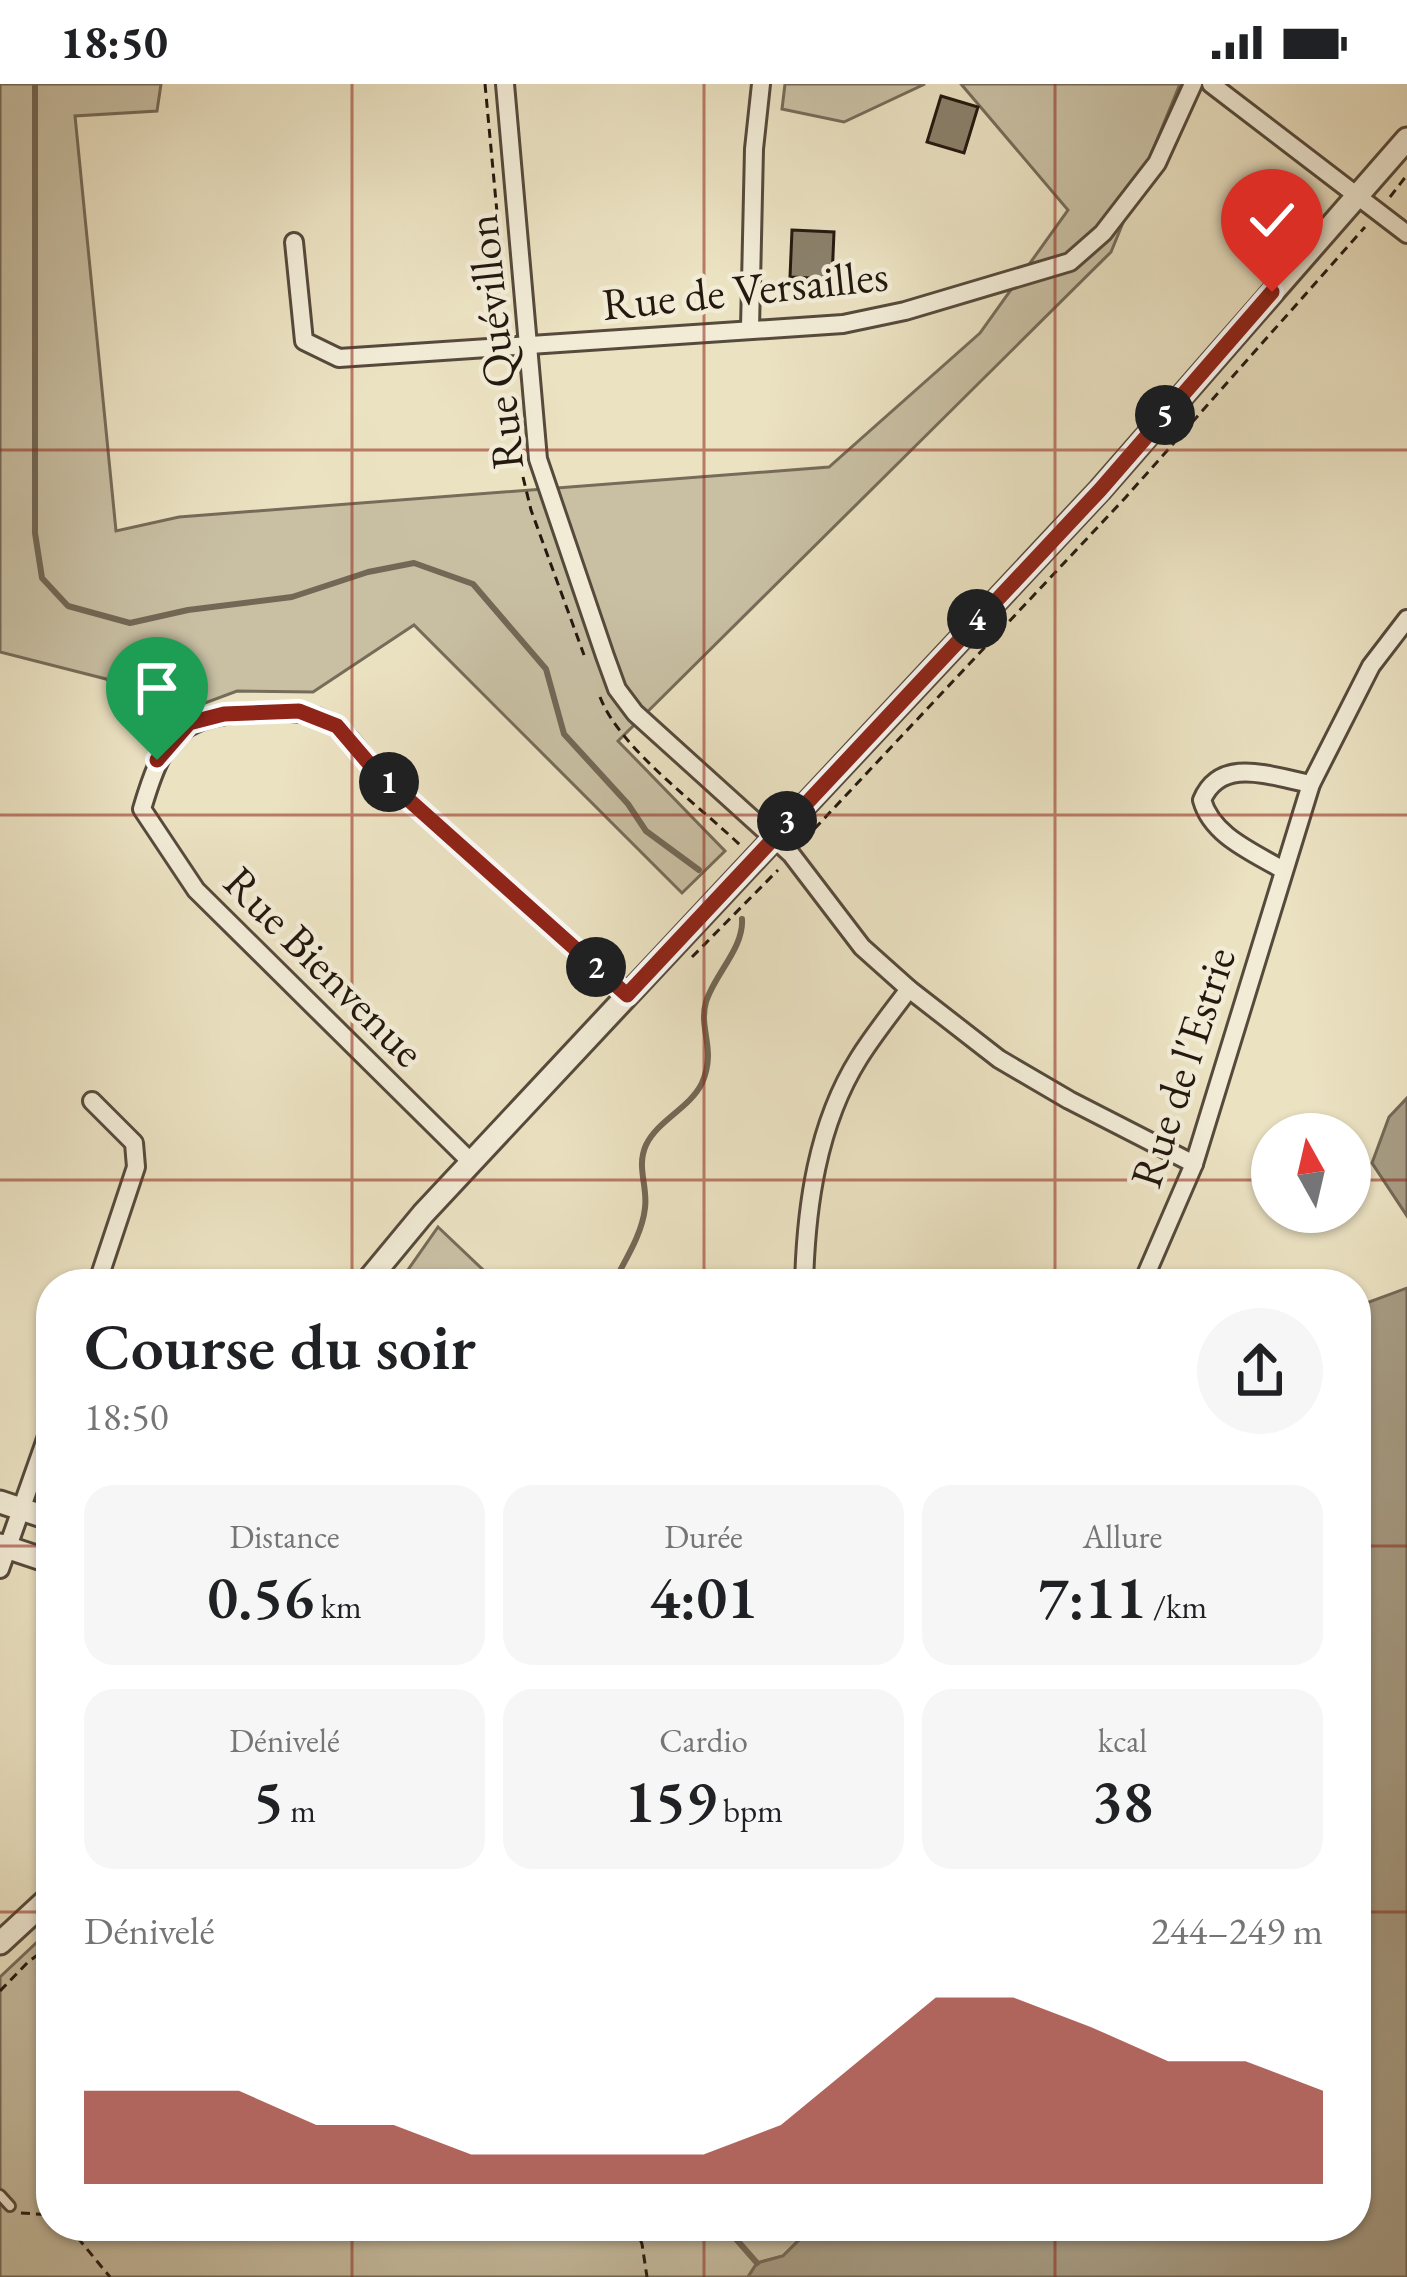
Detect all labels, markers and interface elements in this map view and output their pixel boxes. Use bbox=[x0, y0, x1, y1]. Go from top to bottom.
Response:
text: 18:50 bbox=[60, 13, 168, 71]
pin bbox=[1221, 169, 1323, 292]
icon: check bbox=[1239, 187, 1305, 253]
street label: Rue Quévillon bbox=[452, 212, 536, 472]
street label: Rue de Versailles bbox=[599, 245, 891, 333]
pin: 5 bbox=[1135, 385, 1195, 445]
text: 5 bbox=[1156, 393, 1174, 436]
pin: 4 bbox=[947, 589, 1007, 649]
text: 4 bbox=[968, 597, 986, 640]
pin bbox=[106, 637, 208, 760]
icon: arrive bbox=[124, 655, 190, 721]
pin: 1 bbox=[359, 752, 419, 812]
text: 1 bbox=[380, 760, 398, 803]
pin: 3 bbox=[757, 791, 817, 851]
text: 3 bbox=[778, 799, 796, 842]
street label: Rue Bienvenue bbox=[212, 853, 438, 1079]
pin: 2 bbox=[566, 937, 626, 997]
street label: Rue de l'Estrie bbox=[1116, 940, 1248, 1194]
text: 2 bbox=[587, 945, 605, 988]
north arrow bbox=[1251, 1113, 1371, 1233]
map controls bbox=[1251, 1113, 1371, 1233]
text: Course du soir bbox=[84, 1303, 476, 1389]
button: share bbox=[1197, 1308, 1323, 1434]
text: 18:50 bbox=[84, 1391, 169, 1442]
text: Distance bbox=[229, 1515, 340, 1558]
text: Durée bbox=[664, 1515, 743, 1558]
text: Allure bbox=[1083, 1515, 1162, 1558]
text: 0.56 bbox=[207, 1558, 314, 1636]
text: 4:01 bbox=[649, 1558, 758, 1636]
text: 7:11 bbox=[1038, 1558, 1146, 1636]
text: km bbox=[314, 1585, 362, 1628]
text: /km bbox=[1146, 1585, 1207, 1628]
text: Dénivelé bbox=[229, 1719, 340, 1762]
text: Cardio bbox=[659, 1719, 748, 1762]
text: kcal bbox=[1098, 1719, 1147, 1762]
text: 5 bbox=[253, 1762, 284, 1840]
text: 159 bbox=[624, 1762, 716, 1840]
text: 38 bbox=[1092, 1762, 1153, 1840]
text: m bbox=[284, 1789, 316, 1832]
text: bpm bbox=[716, 1789, 783, 1832]
text: Dénivelé bbox=[84, 1905, 215, 1956]
text: 244–249 m bbox=[1151, 1905, 1323, 1956]

